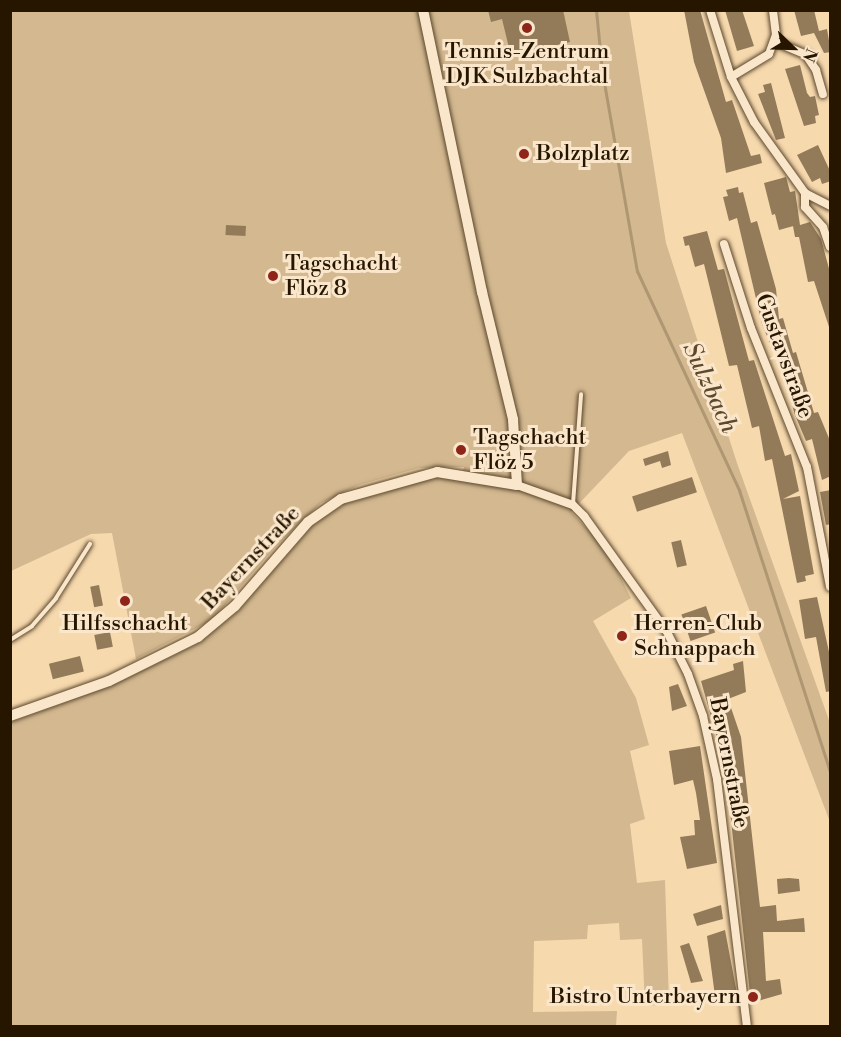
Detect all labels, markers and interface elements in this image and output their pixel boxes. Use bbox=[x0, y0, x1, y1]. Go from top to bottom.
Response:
north arrow bbox=[763, 18, 823, 78]
marker: Tennis-Zentrum DJK Sulzbachtal bbox=[520, 21, 534, 35]
place label: Tennis-Zentrum DJK Sulzbachtal bbox=[445, 38, 609, 90]
text: N bbox=[798, 45, 821, 65]
place label: Bolzplatz bbox=[536, 141, 630, 167]
marker: Bolzplatz bbox=[517, 147, 531, 161]
place label: Tagschacht Flöz 8 bbox=[285, 250, 398, 302]
marker: Tagschacht Flöz 8 bbox=[266, 269, 280, 283]
street label: Gustavstraße bbox=[749, 290, 819, 422]
water label: Sulzbach bbox=[676, 338, 742, 438]
place label: Tagschacht Flöz 5 bbox=[473, 424, 586, 476]
marker: Tagschacht Flöz 5 bbox=[454, 443, 468, 457]
street label: Bayernstraße bbox=[196, 501, 306, 615]
marker: Hilfsschacht bbox=[118, 594, 132, 608]
place label: Herren-Club Schnappach bbox=[634, 610, 762, 662]
place label: Hilfsschacht bbox=[62, 611, 188, 637]
marker: Herren-Club Schnappach bbox=[615, 629, 629, 643]
street label: Bayernstraße bbox=[703, 695, 755, 831]
place label: Bistro Unterbayern bbox=[550, 984, 741, 1010]
marker: Bistro Unterbayern bbox=[746, 990, 760, 1004]

